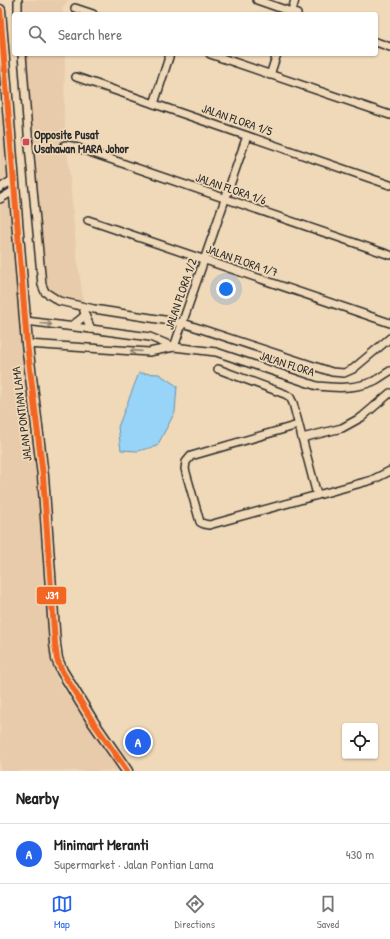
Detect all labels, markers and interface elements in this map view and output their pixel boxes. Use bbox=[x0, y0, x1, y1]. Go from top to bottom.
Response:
search box bbox=[12, 12, 378, 56]
icon: search bbox=[26, 23, 48, 45]
text: Search here bbox=[58, 24, 122, 45]
street label: JALAN FLORA 1/5 bbox=[199, 99, 275, 140]
place label: Opposite Pusat Usahawan MARA Johor bbox=[34, 126, 129, 157]
marker: Opposite Pusat Usahawan MARA Johor bbox=[21, 137, 31, 147]
street label: JALAN FLORA 1/6 bbox=[194, 168, 269, 209]
street label: JALAN FLORA 1/7 bbox=[204, 240, 280, 281]
street label: JALAN FLORA 1/2 bbox=[160, 255, 201, 332]
your location bbox=[216, 279, 236, 299]
one-way arrow bbox=[39, 320, 52, 328]
street label: JALAN FLORA bbox=[258, 347, 317, 380]
one-way arrow bbox=[130, 348, 143, 355]
street label: JALAN PONTIAN LAMA bbox=[7, 366, 36, 462]
line badge: J31 bbox=[36, 586, 67, 605]
text: J31 bbox=[46, 588, 59, 602]
map controls bbox=[342, 723, 378, 759]
button: locate bbox=[342, 723, 378, 759]
pin: A bbox=[125, 727, 151, 757]
text: Nearby bbox=[16, 786, 59, 809]
text: Minimart Meranti bbox=[54, 834, 149, 855]
text: A bbox=[26, 845, 32, 863]
text: 430 m bbox=[346, 845, 374, 863]
text: Supermarket · Jalan Pontian Lama bbox=[54, 855, 213, 873]
tab: Map bbox=[51, 893, 73, 931]
tab: Directions bbox=[175, 893, 215, 931]
tab: Saved bbox=[317, 893, 339, 931]

